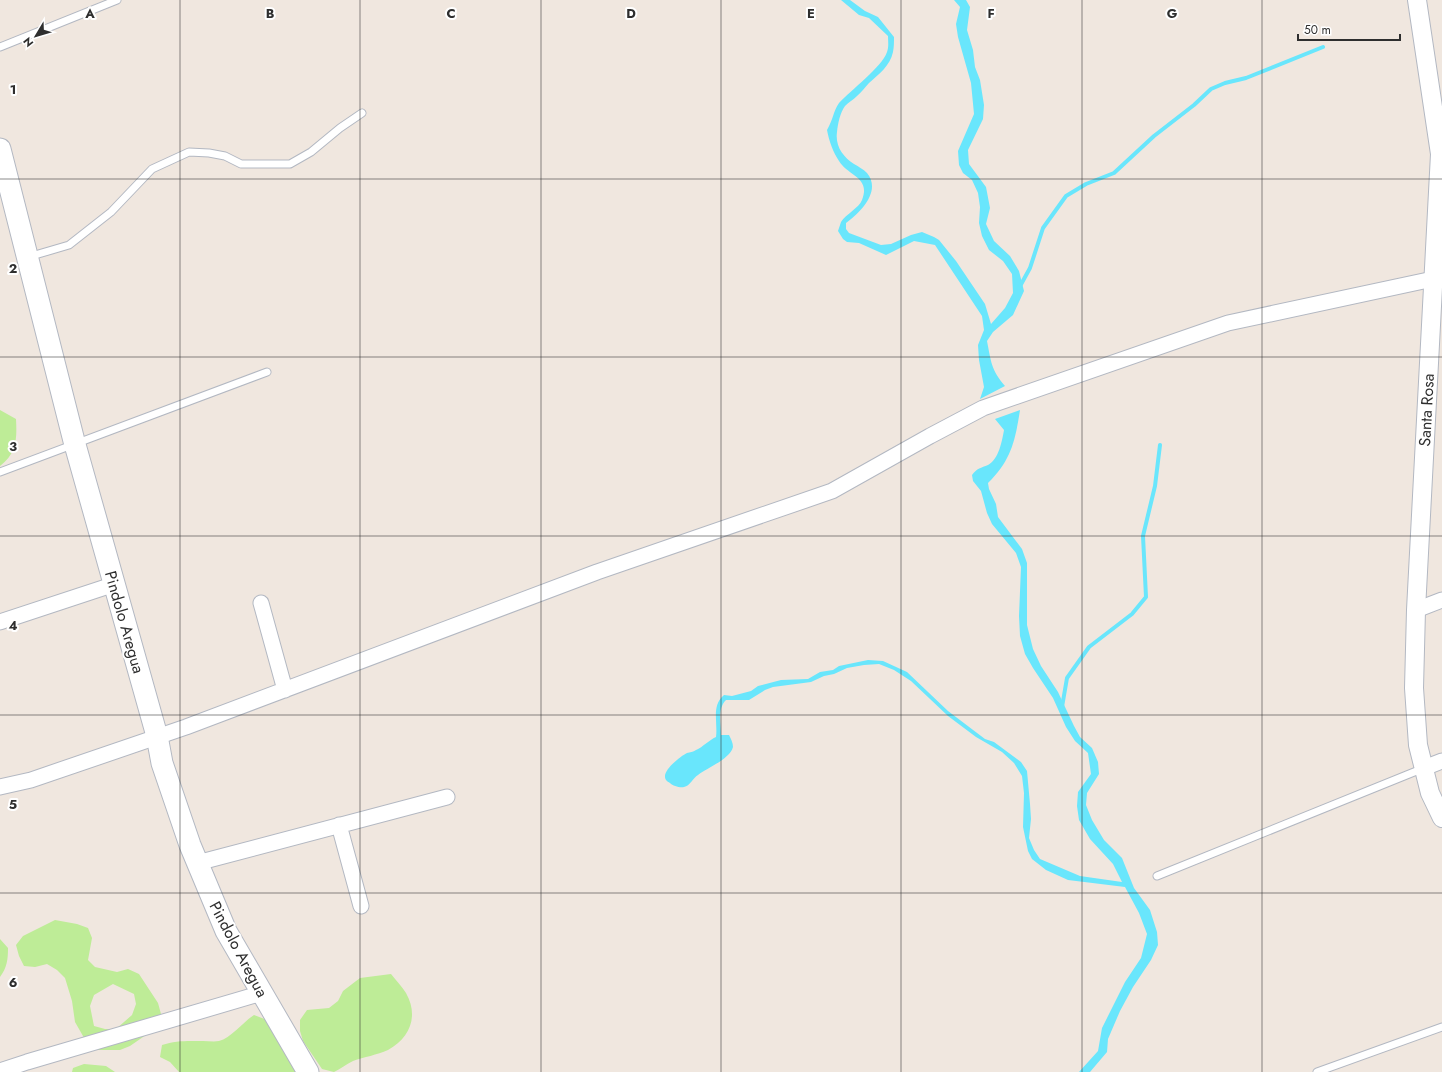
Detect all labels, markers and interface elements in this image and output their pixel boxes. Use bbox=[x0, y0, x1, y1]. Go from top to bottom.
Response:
text: A bbox=[84, 4, 95, 23]
text: B bbox=[266, 4, 275, 23]
text: C bbox=[446, 4, 456, 23]
text: D bbox=[626, 4, 636, 23]
text: E bbox=[807, 4, 815, 23]
text: F bbox=[987, 4, 995, 23]
text: G bbox=[1167, 4, 1178, 23]
north arrow bbox=[16, 16, 56, 56]
scale bar bbox=[1298, 16, 1400, 42]
text: 50 m bbox=[1304, 21, 1331, 39]
text: N bbox=[19, 34, 37, 51]
text: 1 bbox=[10, 80, 16, 99]
text: 2 bbox=[9, 259, 17, 278]
street label: Santa Rosa bbox=[1413, 373, 1440, 447]
text: 3 bbox=[9, 437, 17, 456]
street label: Pindolo Aregua bbox=[99, 568, 150, 676]
text: 4 bbox=[8, 616, 18, 635]
text: 5 bbox=[9, 795, 17, 814]
street label: Pindolo Aregua bbox=[204, 897, 274, 1001]
text: 6 bbox=[9, 973, 18, 992]

